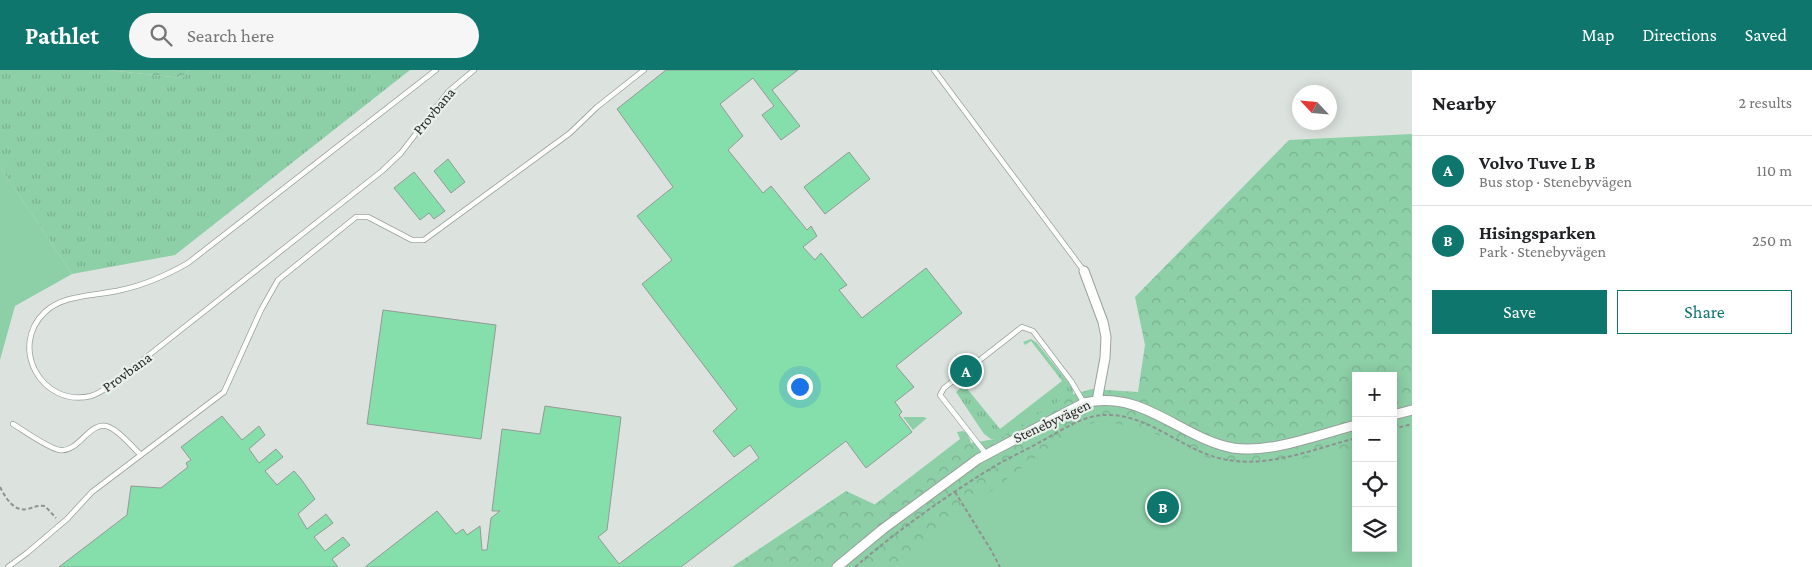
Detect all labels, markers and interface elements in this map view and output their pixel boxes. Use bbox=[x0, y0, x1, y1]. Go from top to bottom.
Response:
search box bbox=[129, 13, 479, 58]
icon: search bbox=[147, 21, 175, 49]
text: Pathlet bbox=[25, 22, 99, 49]
text: Search here bbox=[187, 25, 274, 46]
text: Map bbox=[1582, 25, 1614, 45]
text: Directions bbox=[1642, 25, 1717, 45]
text: Saved bbox=[1745, 25, 1787, 45]
street label: Provbana bbox=[410, 84, 458, 138]
north arrow bbox=[1292, 85, 1337, 130]
text: Nearby bbox=[1432, 91, 1496, 115]
text: 2 results bbox=[1739, 94, 1792, 111]
text: Volvo Tuve L B bbox=[1479, 152, 1596, 173]
text: A bbox=[1443, 162, 1453, 179]
text: 110 m bbox=[1756, 162, 1792, 179]
text: Bus stop · Stenebyvägen bbox=[1479, 173, 1632, 190]
text: Hisingsparken bbox=[1479, 222, 1596, 243]
text: B bbox=[1443, 232, 1453, 249]
text: 250 m bbox=[1752, 232, 1792, 249]
text: Park · Stenebyvägen bbox=[1479, 243, 1606, 260]
button: Save bbox=[1432, 290, 1607, 334]
button: Share bbox=[1617, 290, 1792, 334]
street label: Provbana bbox=[99, 349, 155, 395]
pin: A bbox=[950, 352, 982, 390]
map controls bbox=[1352, 372, 1397, 552]
button: + bbox=[1352, 372, 1397, 417]
your location bbox=[787, 374, 813, 400]
street label: Stenebyvägen bbox=[1011, 396, 1094, 447]
button: − bbox=[1352, 417, 1397, 462]
button: locate bbox=[1352, 462, 1397, 507]
pin: B bbox=[1147, 488, 1179, 526]
button: layers bbox=[1352, 507, 1397, 552]

